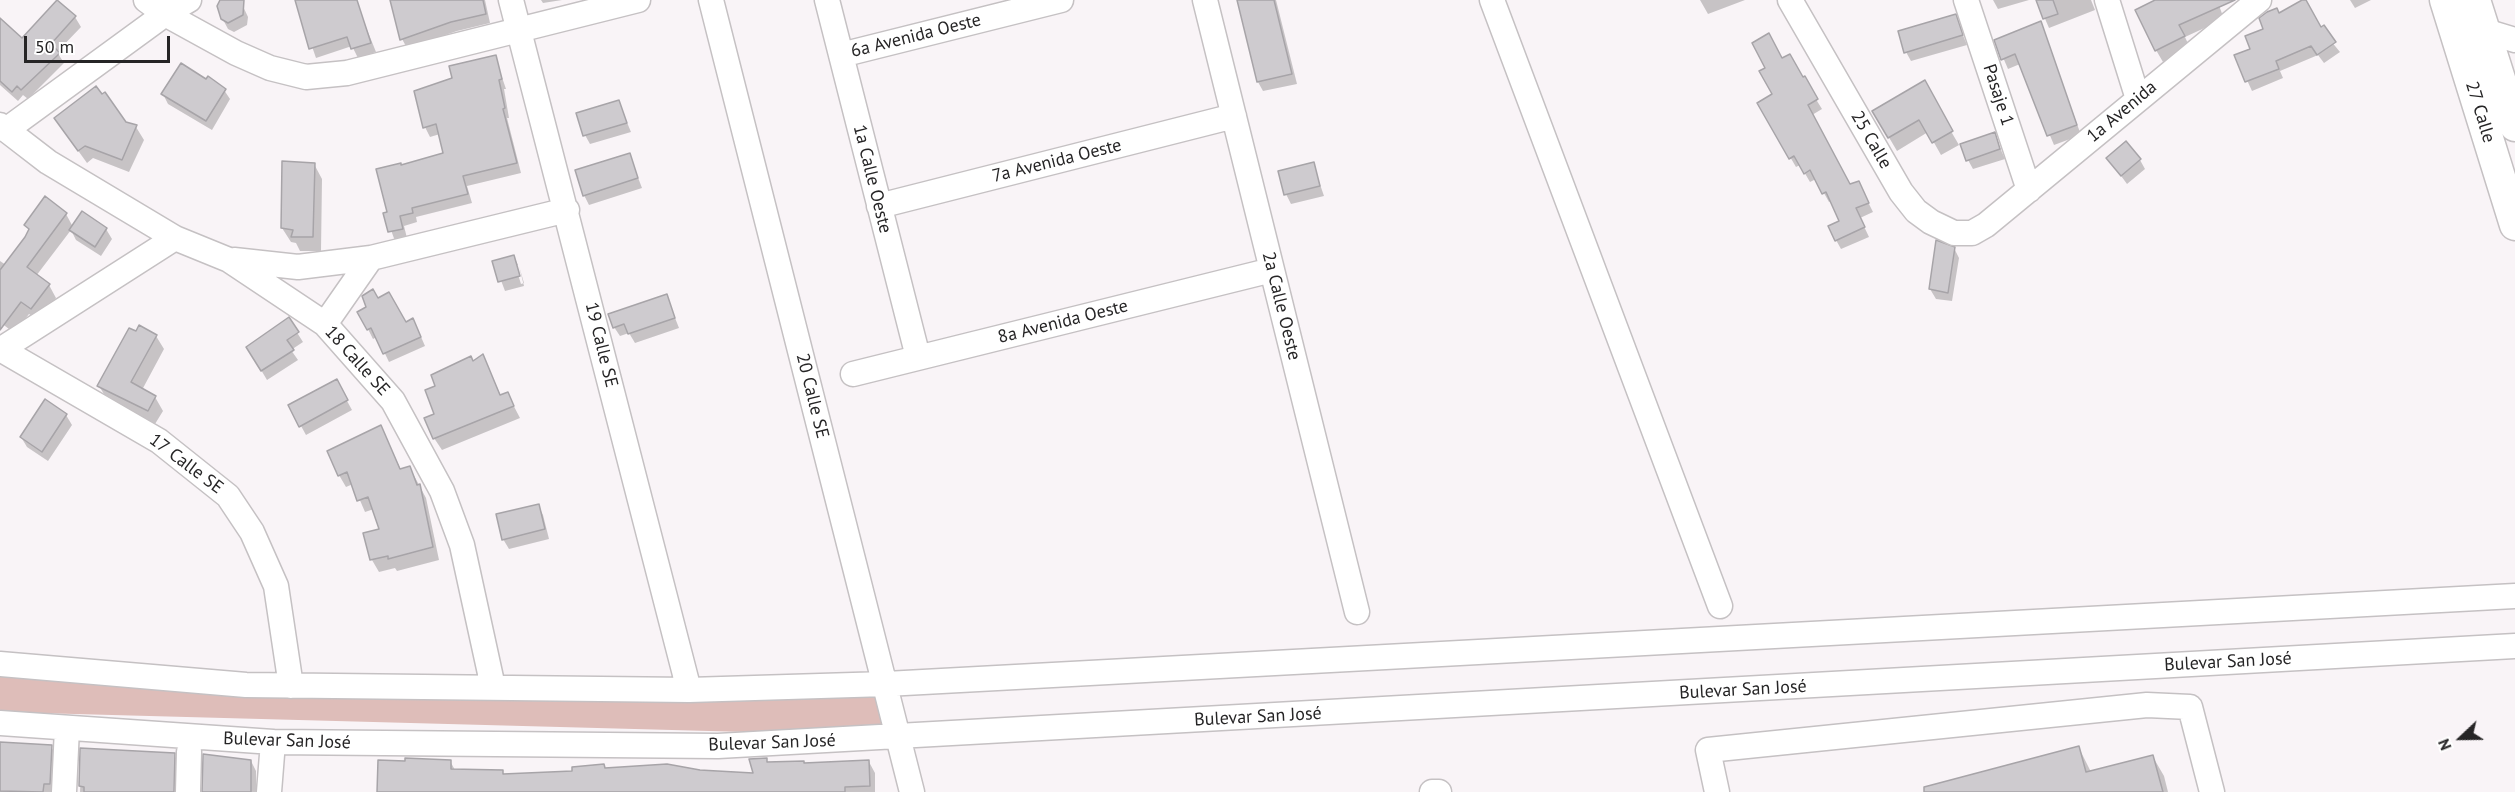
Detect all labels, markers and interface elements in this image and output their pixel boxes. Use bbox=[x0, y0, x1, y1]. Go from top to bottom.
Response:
street label: 6a Avenida Oeste bbox=[849, 9, 983, 63]
scale bar bbox=[27, 24, 172, 62]
text: 50 m bbox=[35, 35, 74, 58]
street label: Pasaje 1 bbox=[1978, 61, 2018, 129]
street label: 1a Avenida bbox=[2083, 77, 2161, 147]
street label: 27 Calle bbox=[2460, 79, 2500, 145]
street label: 25 Calle bbox=[1846, 107, 1896, 173]
street label: 1a Calle Oeste bbox=[848, 123, 896, 235]
street label: 7a Avenida Oeste bbox=[990, 135, 1124, 187]
street label: 2a Calle Oeste bbox=[1257, 250, 1305, 362]
street label: 8a Avenida Oeste bbox=[996, 295, 1130, 349]
street label: 19 Calle SE bbox=[580, 300, 622, 390]
street label: 18 Calle SE bbox=[320, 321, 394, 401]
street label: 20 Calle SE bbox=[791, 351, 833, 441]
street label: 17 Calle SE bbox=[145, 429, 227, 499]
street label: Bulevar San José bbox=[2164, 648, 2292, 676]
street label: Bulevar San José bbox=[1679, 676, 1807, 704]
street label: Bulevar San José bbox=[1194, 703, 1322, 731]
north arrow bbox=[2431, 708, 2491, 768]
street label: Bulevar San José bbox=[223, 728, 351, 754]
street label: Bulevar San José bbox=[708, 730, 836, 756]
text: N bbox=[2433, 736, 2456, 753]

